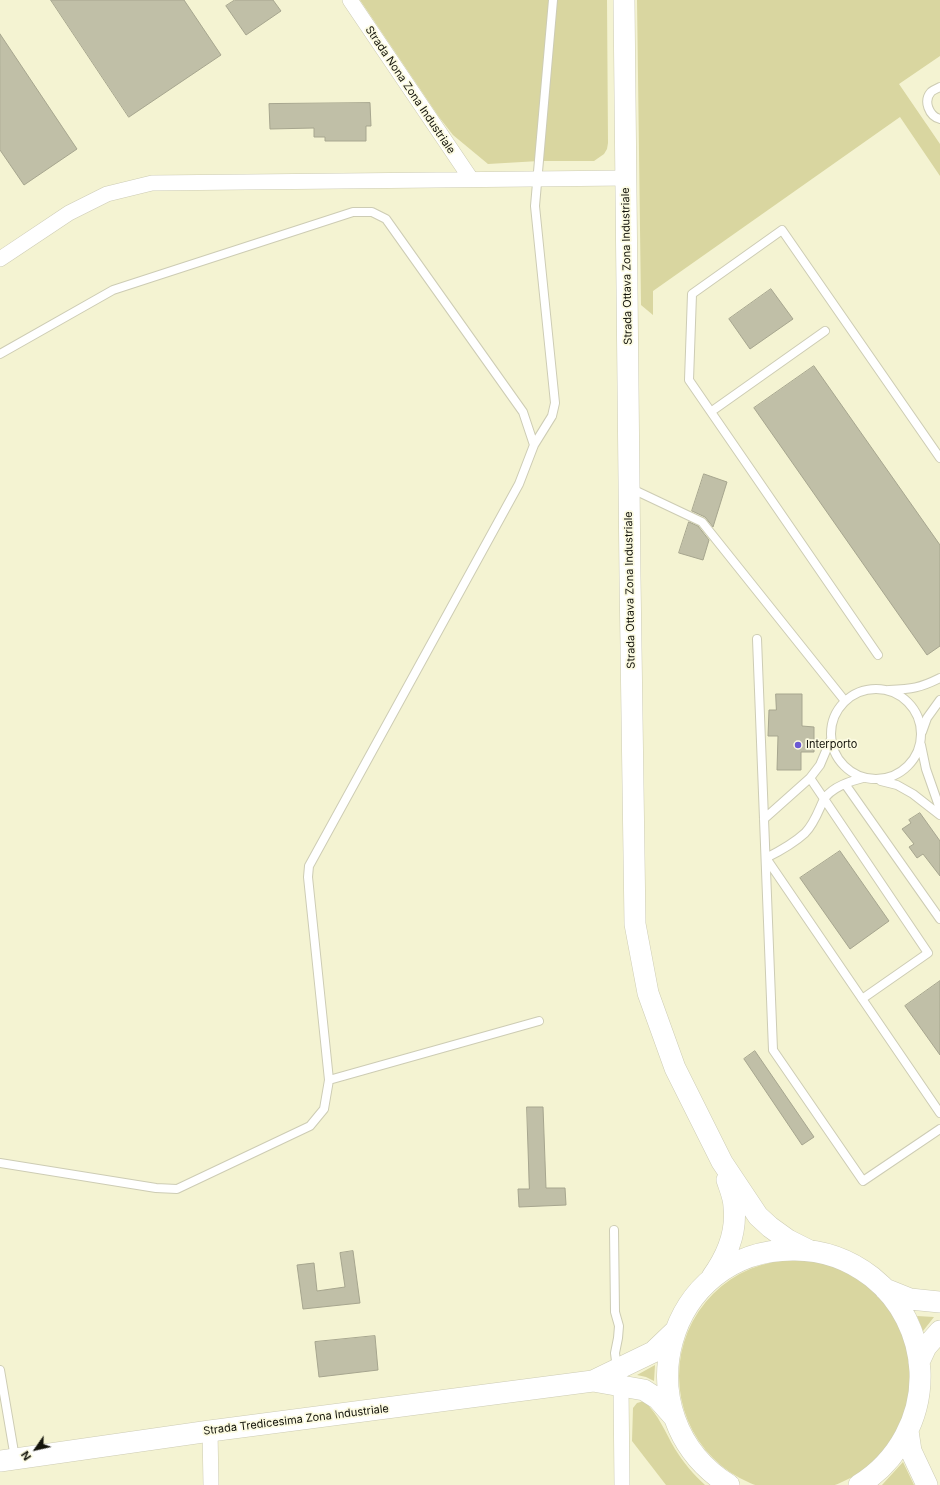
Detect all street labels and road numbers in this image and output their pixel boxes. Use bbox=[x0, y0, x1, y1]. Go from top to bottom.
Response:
street label: Strada Nona Zona Industriale bbox=[362, 24, 458, 156]
street label: Strada Ottava Zona Industriale bbox=[619, 187, 635, 345]
street label: Strada Ottava Zona Industriale bbox=[622, 511, 638, 669]
street label: Strada Tredicesima Zona Industriale bbox=[202, 1402, 390, 1438]

